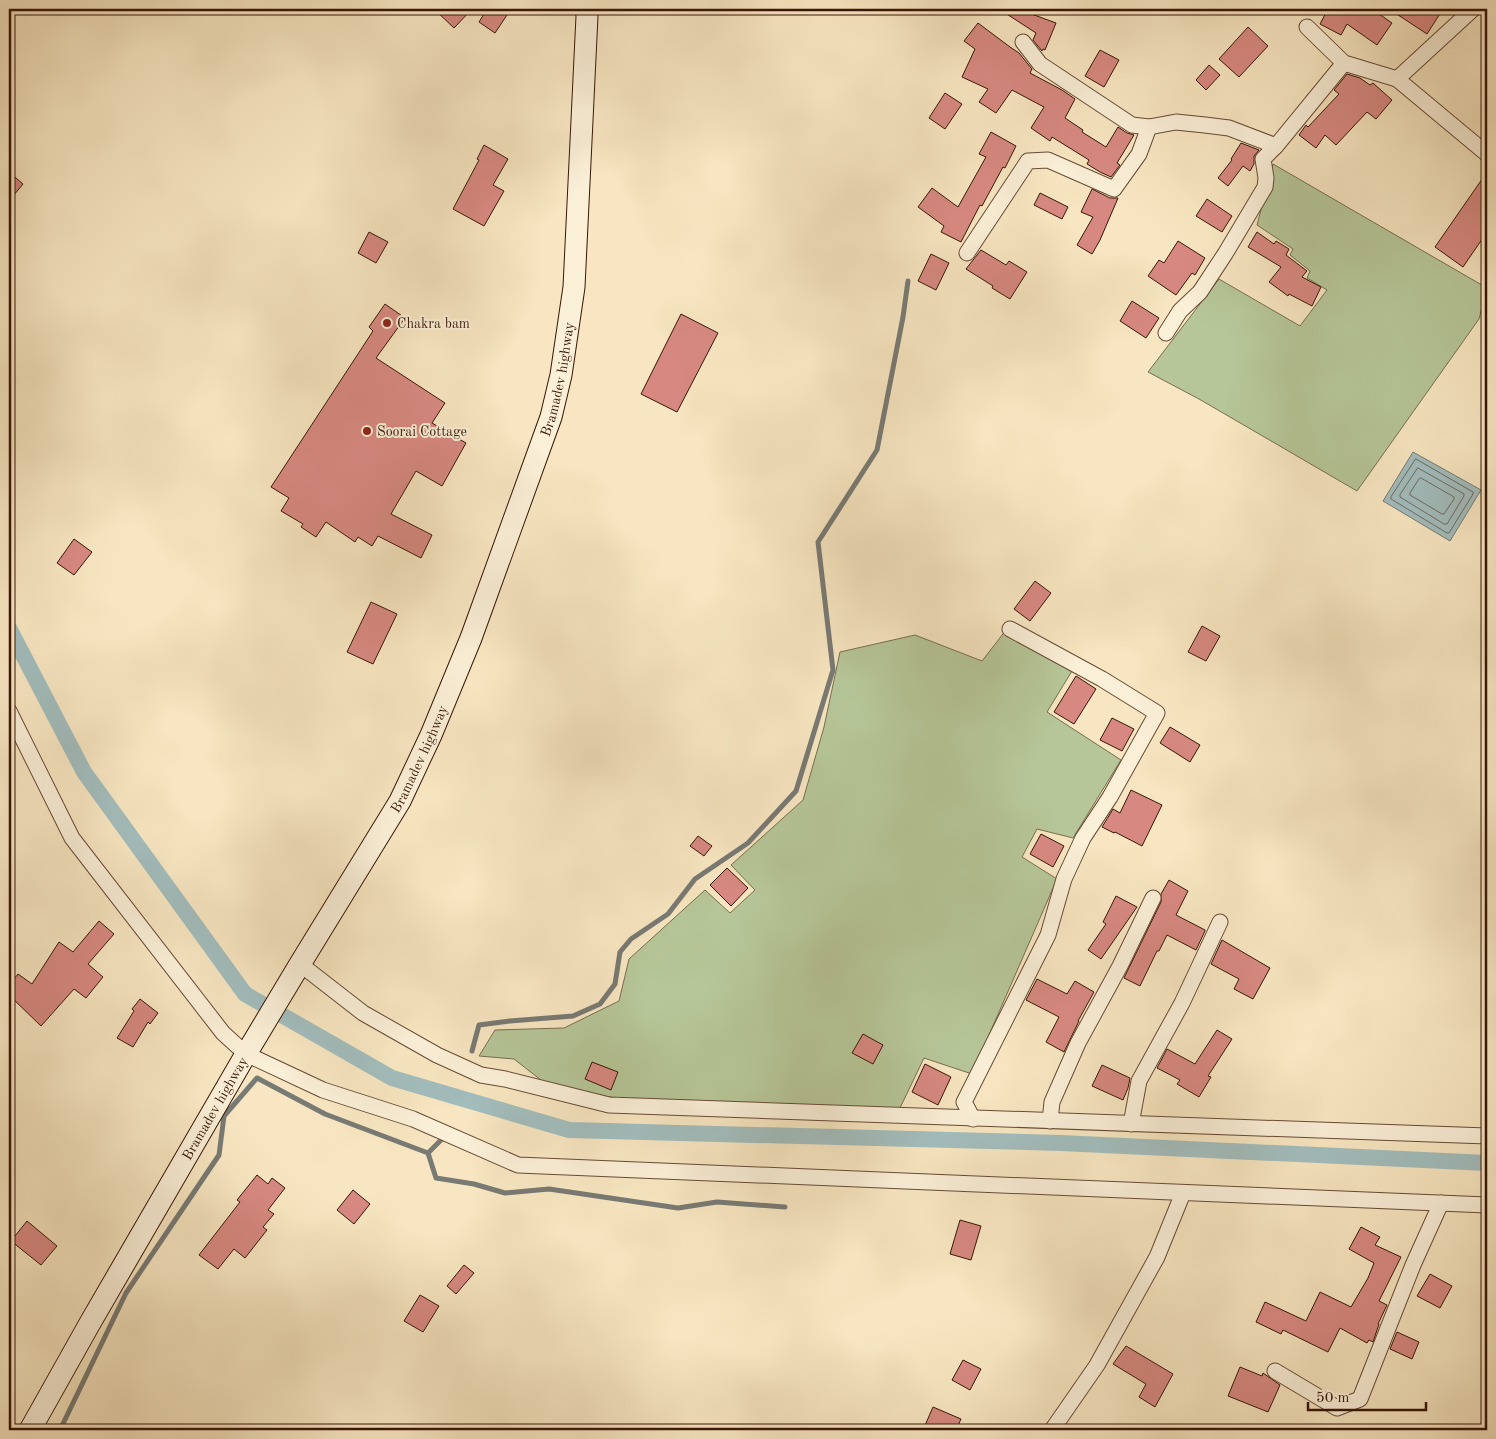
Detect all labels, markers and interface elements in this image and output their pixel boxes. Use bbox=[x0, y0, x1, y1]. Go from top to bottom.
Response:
marker: Chakra bam bbox=[381, 317, 393, 329]
place label: Chakra bam bbox=[397, 317, 470, 331]
street label: Bramadev highway bbox=[539, 321, 577, 439]
marker: Soorai Cottage bbox=[361, 425, 373, 437]
place label: Soorai Cottage bbox=[377, 425, 467, 439]
street label: Bramadev highway bbox=[389, 703, 451, 816]
street label: Bramadev highway bbox=[180, 1054, 251, 1163]
scale bar bbox=[1308, 1379, 1426, 1411]
text: 50 m bbox=[1316, 1391, 1350, 1406]

